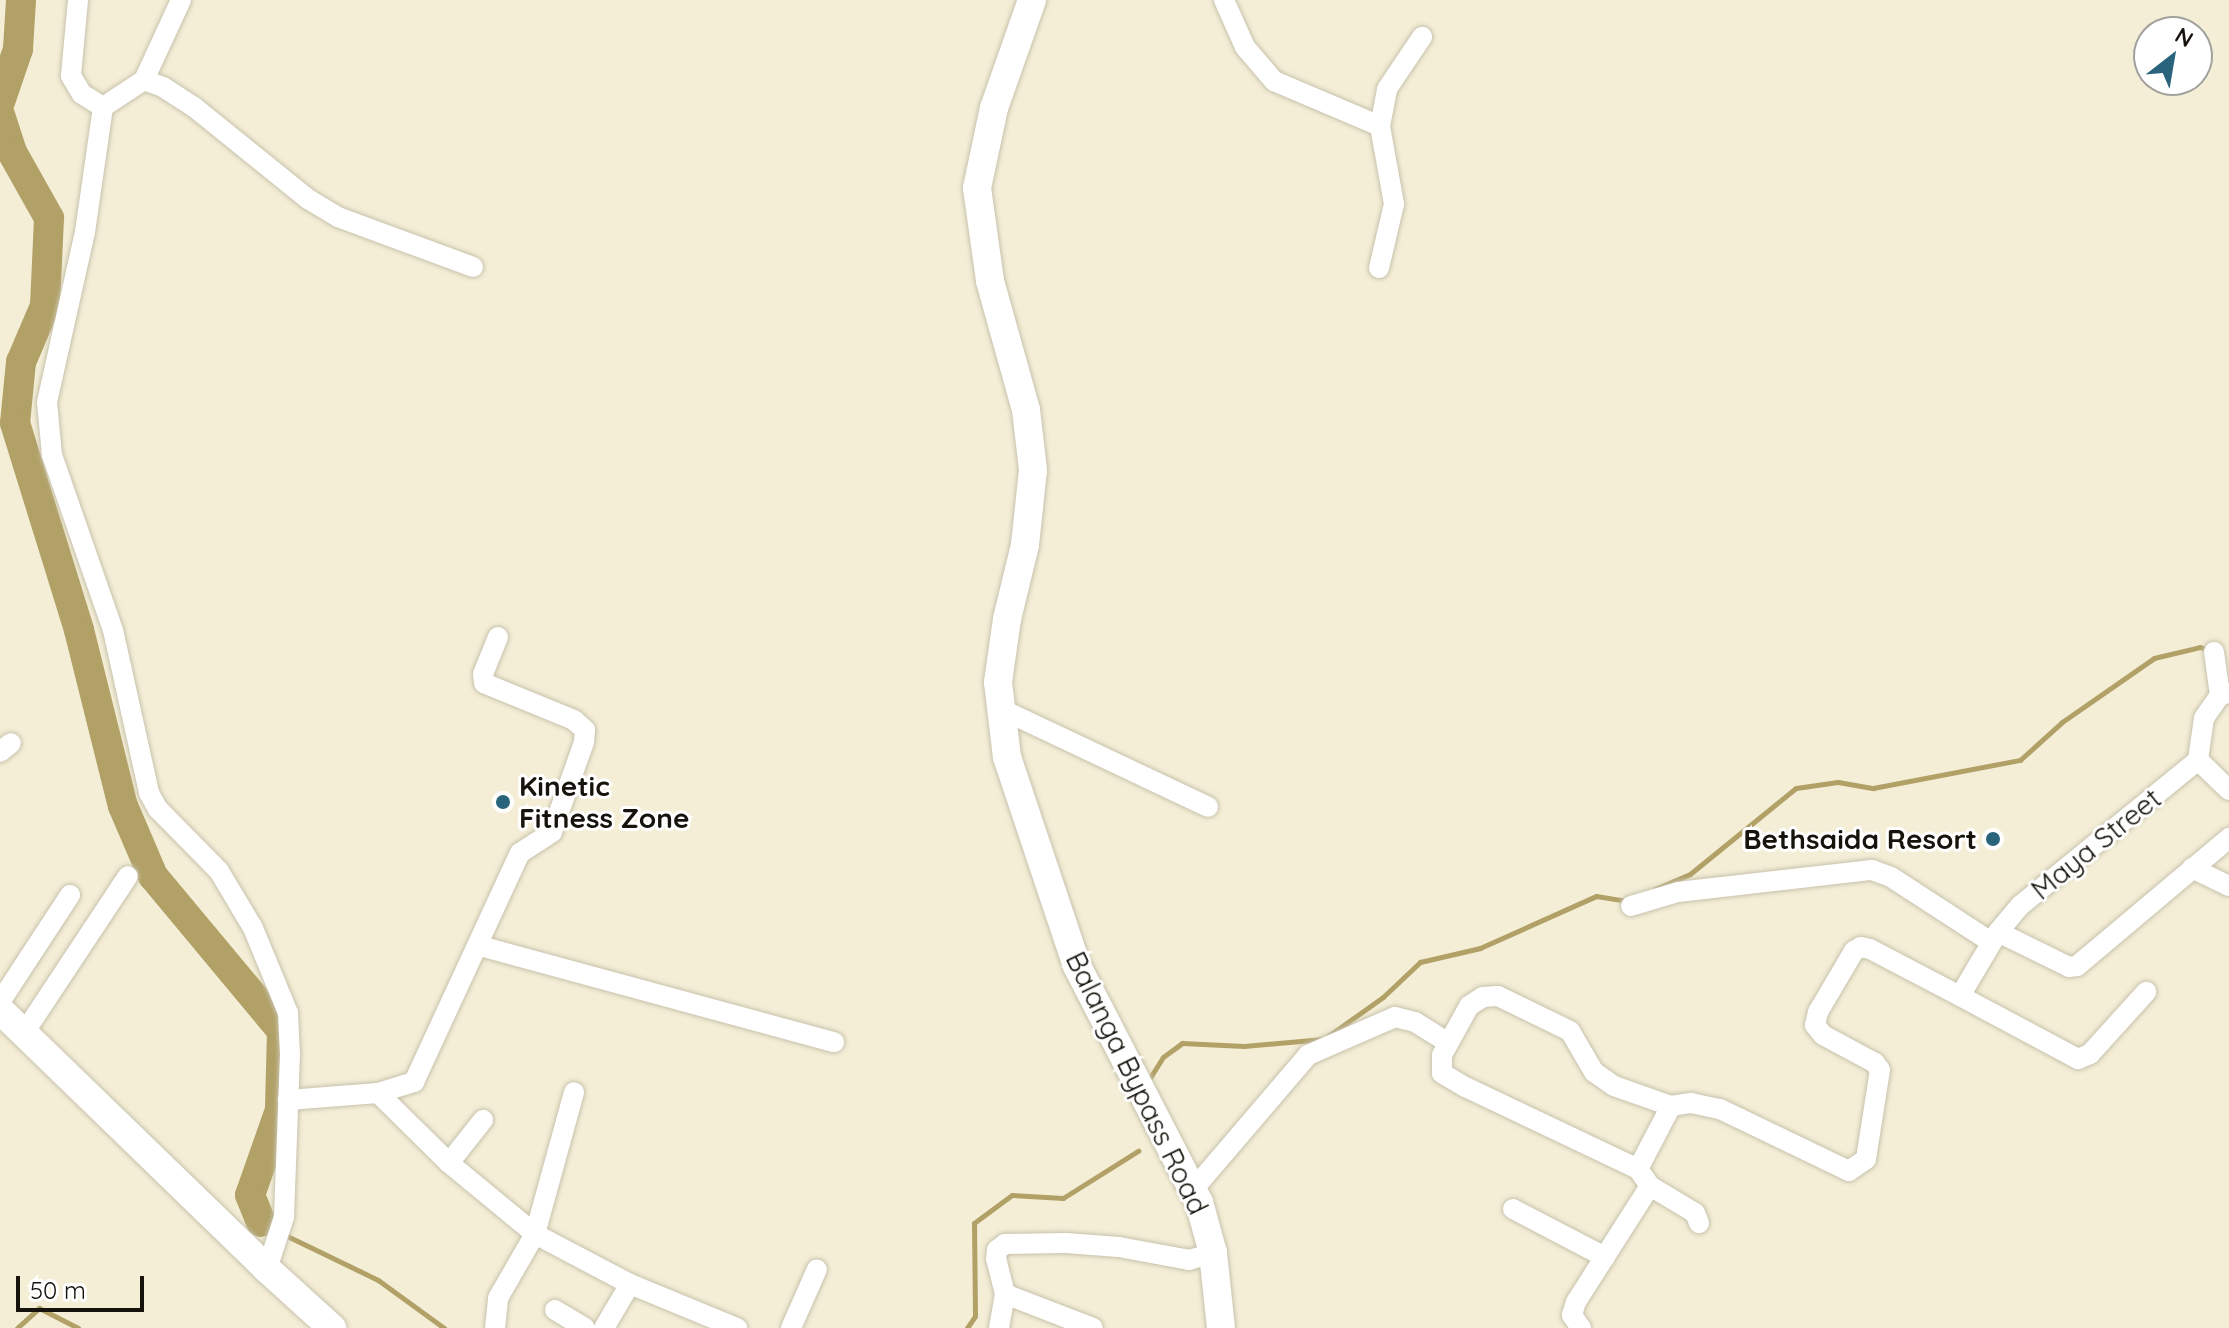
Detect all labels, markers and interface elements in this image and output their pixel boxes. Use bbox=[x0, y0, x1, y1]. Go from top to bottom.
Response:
north arrow bbox=[2133, 16, 2213, 96]
text: N bbox=[2170, 21, 2198, 53]
place label: Kinetic Fitness Zone bbox=[519, 769, 690, 835]
street label: Maya Street bbox=[2024, 781, 2168, 907]
marker: Kinetic Fitness Zone bbox=[494, 793, 512, 811]
place label: Bethsaida Resort bbox=[1743, 822, 1977, 856]
marker: Bethsaida Resort bbox=[1984, 830, 2002, 848]
street label: Balanga Bypass Road bbox=[1059, 946, 1215, 1220]
scale bar bbox=[20, 1260, 148, 1310]
text: 50 m bbox=[30, 1275, 86, 1305]

